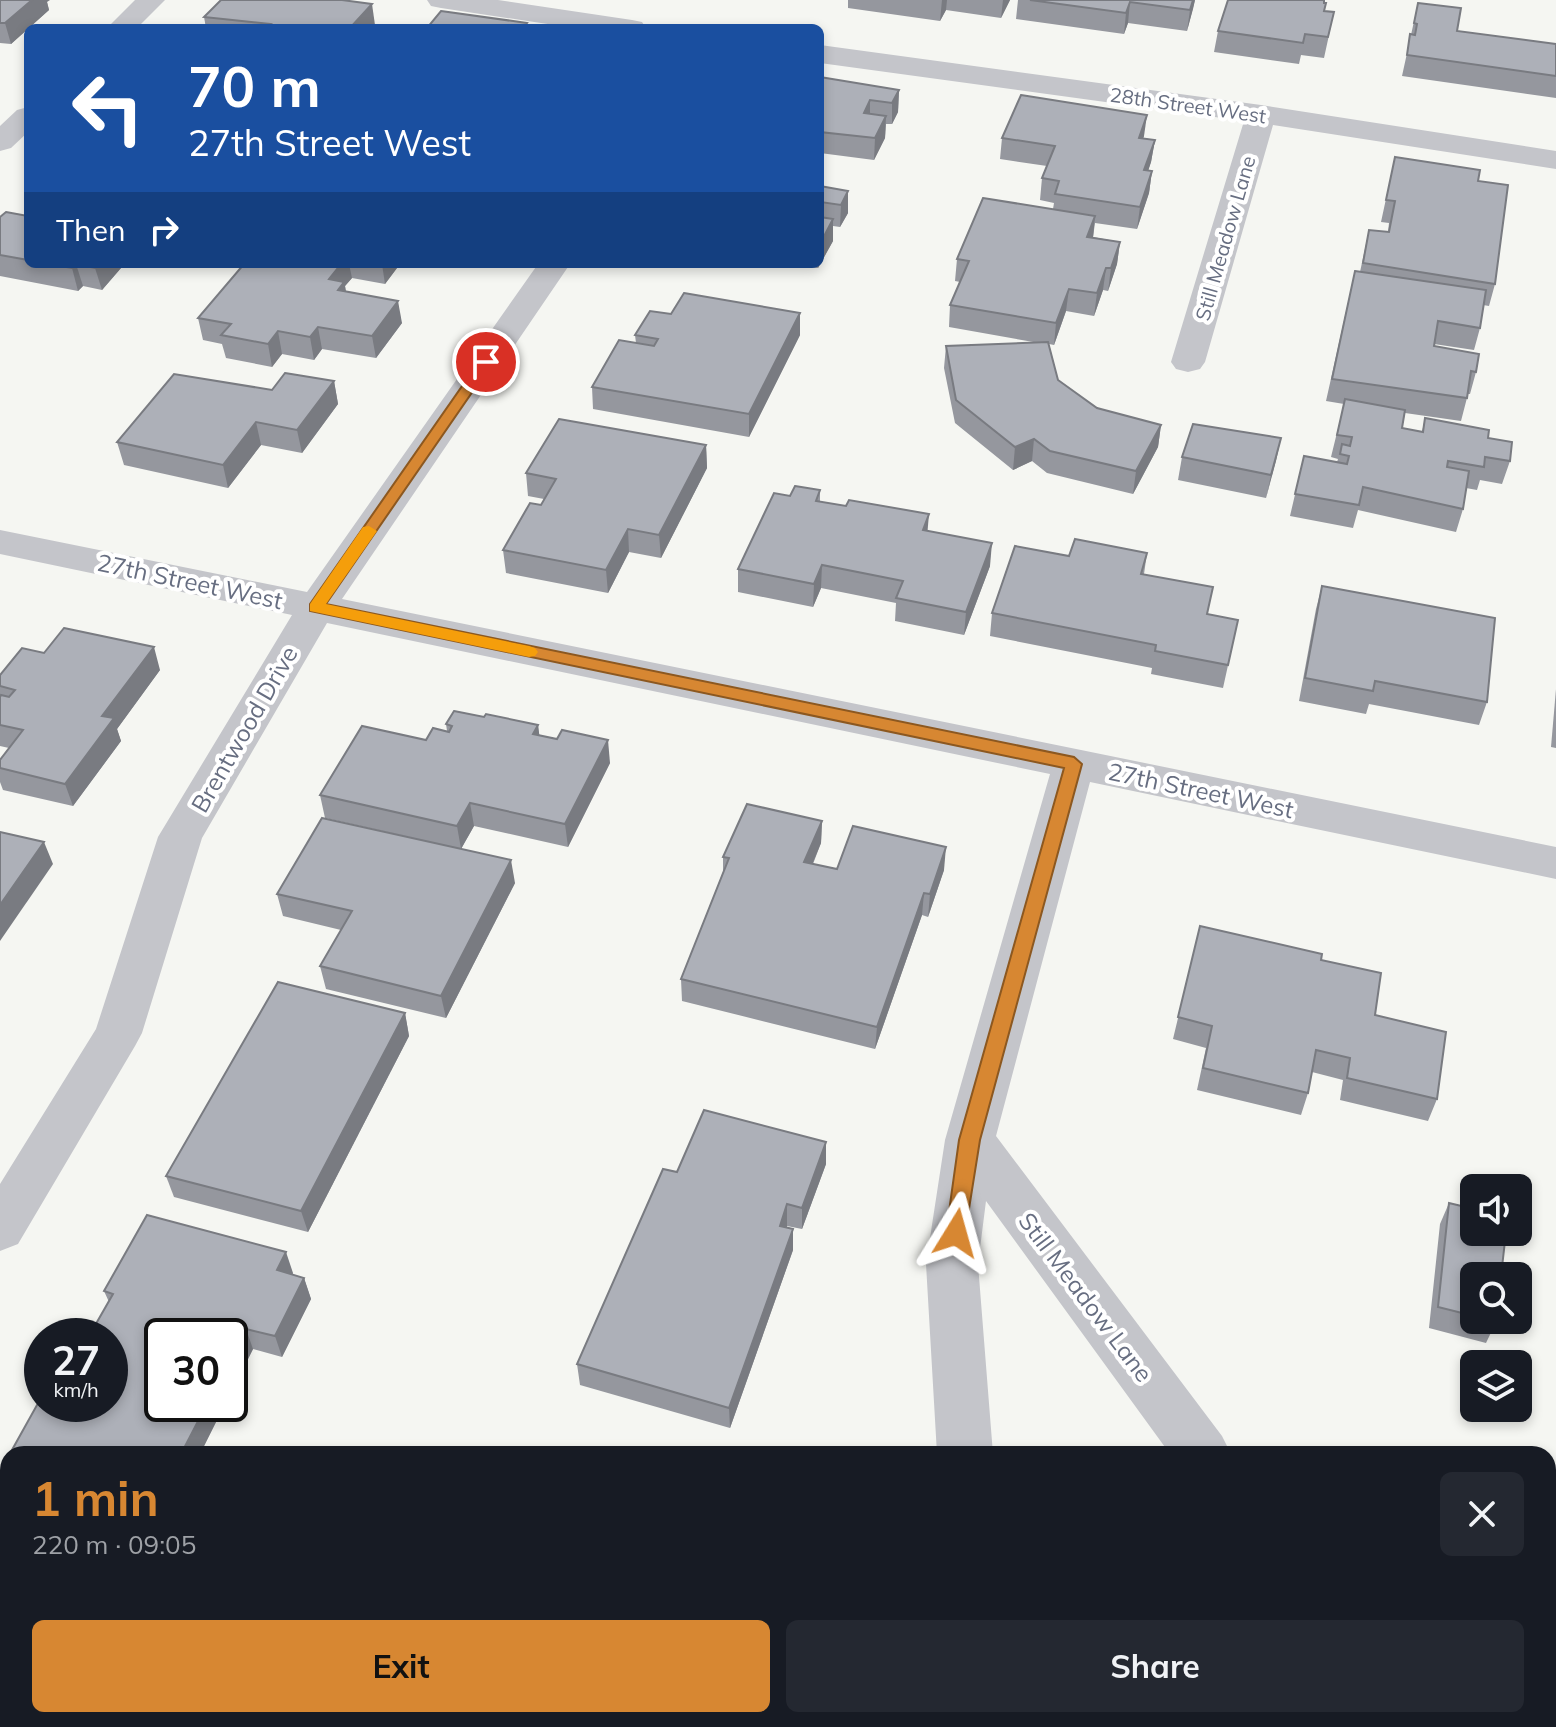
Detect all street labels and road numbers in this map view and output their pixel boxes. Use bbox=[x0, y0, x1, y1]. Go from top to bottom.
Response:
street label: 28th Street West bbox=[1108, 82, 1268, 128]
street label: Still Meadow Lane bbox=[1190, 153, 1260, 323]
street label: 27th Street West bbox=[95, 547, 285, 615]
street label: Brentwood Drive bbox=[184, 640, 304, 818]
street label: 27th Street West bbox=[1106, 756, 1296, 824]
street label: Still Meadow Lane bbox=[1013, 1206, 1159, 1388]

